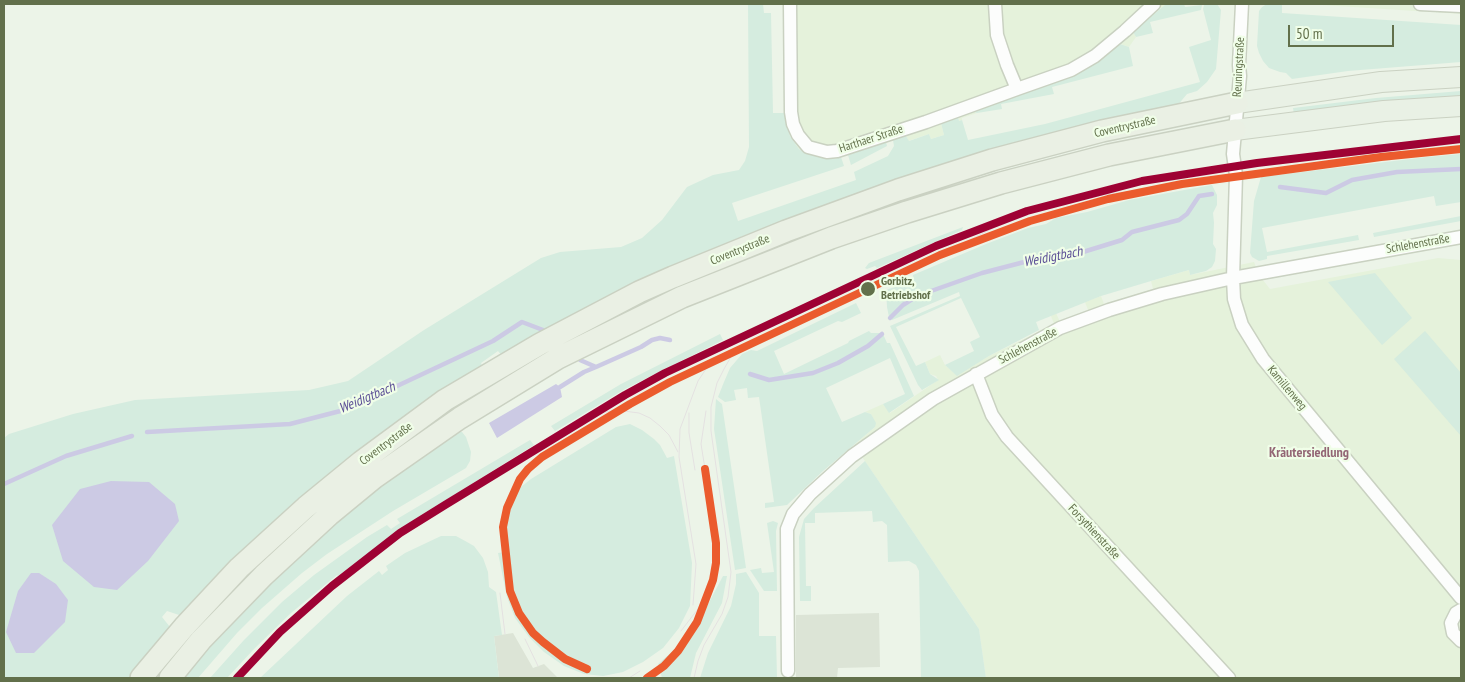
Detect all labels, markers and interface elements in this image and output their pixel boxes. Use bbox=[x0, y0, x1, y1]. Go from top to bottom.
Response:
scale bar bbox=[1290, 15, 1396, 47]
text: 50 m bbox=[1296, 24, 1322, 43]
street label: Reuningstraße bbox=[1230, 37, 1248, 97]
street label: Coventrystraße bbox=[1093, 113, 1157, 141]
street label: Harthaer Straße bbox=[837, 122, 905, 156]
street label: Schlehenstraße bbox=[1385, 231, 1451, 257]
street label: Coventrystraße bbox=[708, 232, 772, 268]
water label: Weidigtbach bbox=[1022, 243, 1084, 271]
place label: Gorbitz, Betriebshof bbox=[881, 275, 930, 303]
marker: Gorbitz, Betriebshof bbox=[859, 280, 877, 298]
street label: Schlehenstraße bbox=[996, 325, 1060, 367]
street label: Kamillenweg bbox=[1264, 363, 1310, 413]
water label: Weidigtbach bbox=[336, 379, 398, 417]
street label: Coventrystraße bbox=[357, 419, 415, 469]
district label: Kräutersiedlung bbox=[1269, 445, 1349, 461]
street label: Forsythienstraße bbox=[1065, 502, 1123, 562]

